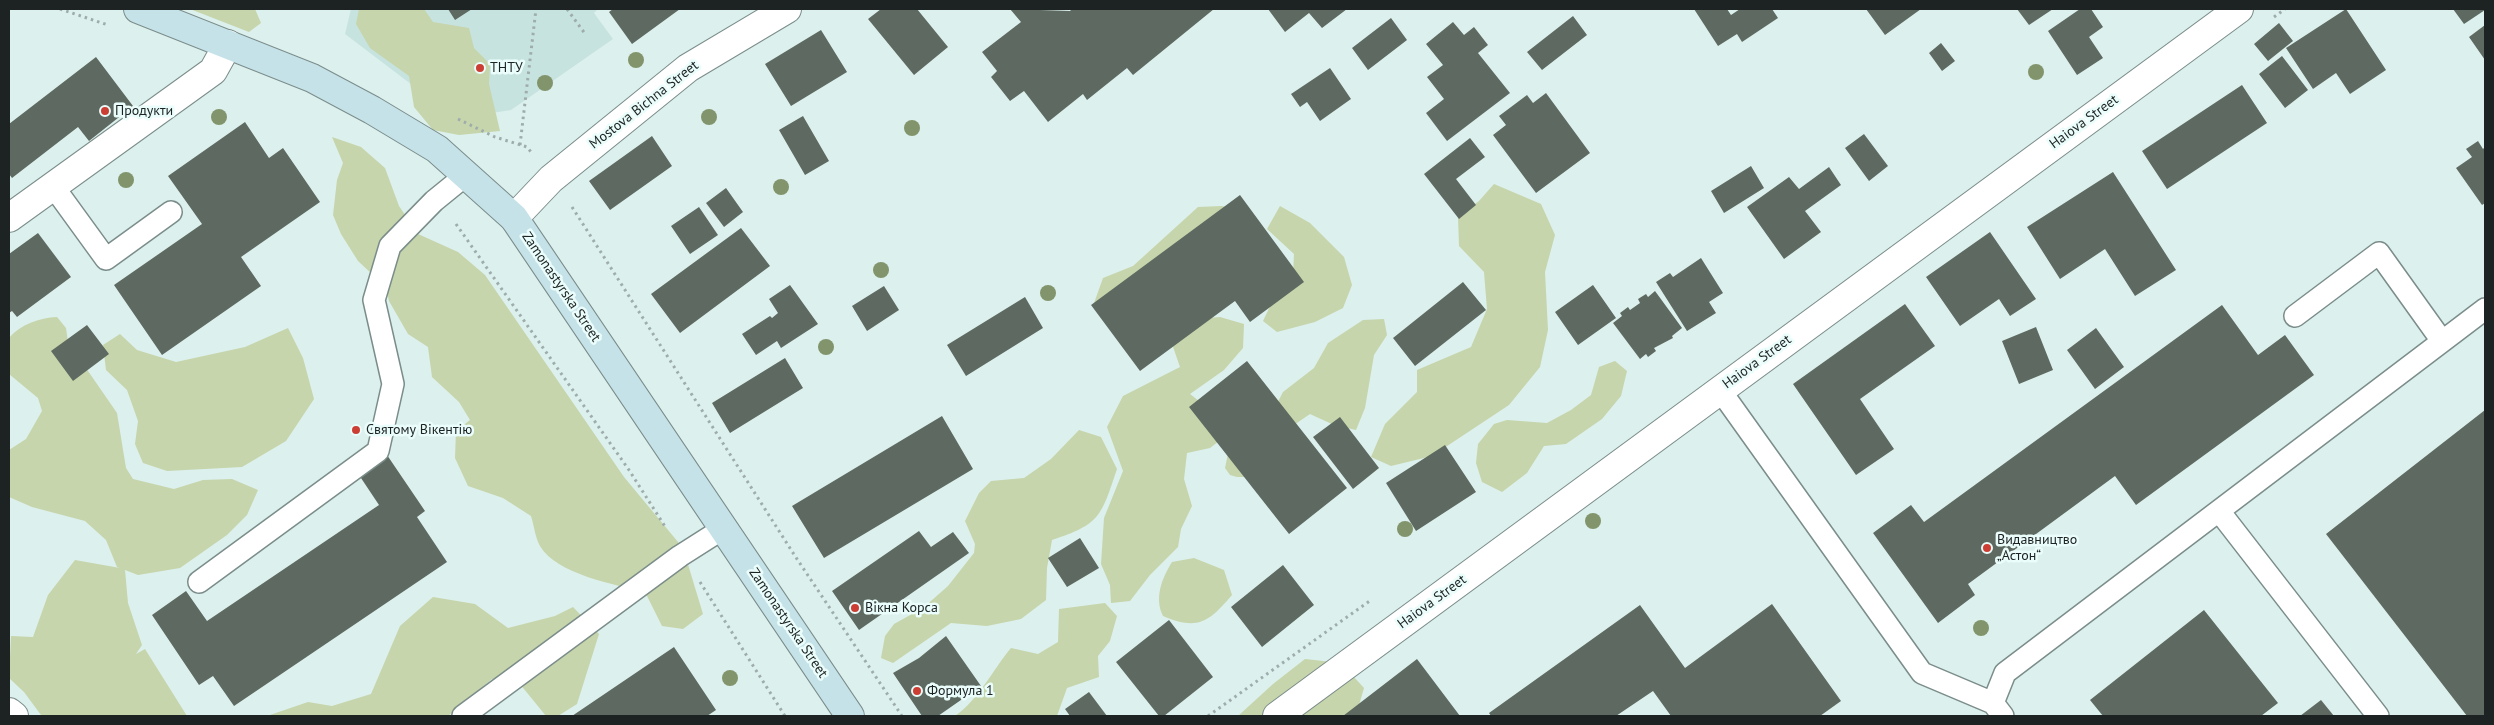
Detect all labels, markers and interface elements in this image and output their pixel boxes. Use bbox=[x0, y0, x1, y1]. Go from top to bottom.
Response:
street label: Mostova Bichna Street bbox=[586, 57, 702, 153]
place label: ТНТУ bbox=[490, 60, 523, 76]
marker: ТНТУ bbox=[474, 62, 486, 74]
street label: Haiova Street bbox=[2046, 92, 2122, 152]
place label: Продукти bbox=[115, 103, 173, 119]
marker: Продукти bbox=[99, 105, 111, 117]
street label: Zamonastyrska Street bbox=[518, 229, 604, 345]
street label: Haiova Street bbox=[1719, 332, 1795, 392]
place label: Святому Вікентію bbox=[366, 422, 472, 438]
marker: Святому Вікентію bbox=[350, 424, 362, 436]
place label: Видавництво „Астон“ bbox=[1997, 532, 2077, 564]
marker: Видавництво „Астон“ bbox=[1981, 542, 1993, 554]
street label: Zamonastyrska Street bbox=[745, 565, 831, 681]
street label: Haiova Street bbox=[1394, 572, 1470, 632]
place label: Вікна Корса bbox=[865, 600, 938, 616]
marker: Вікна Корса bbox=[849, 602, 861, 614]
place label: Формула 1 bbox=[927, 683, 994, 699]
marker: Формула 1 bbox=[911, 685, 923, 697]

